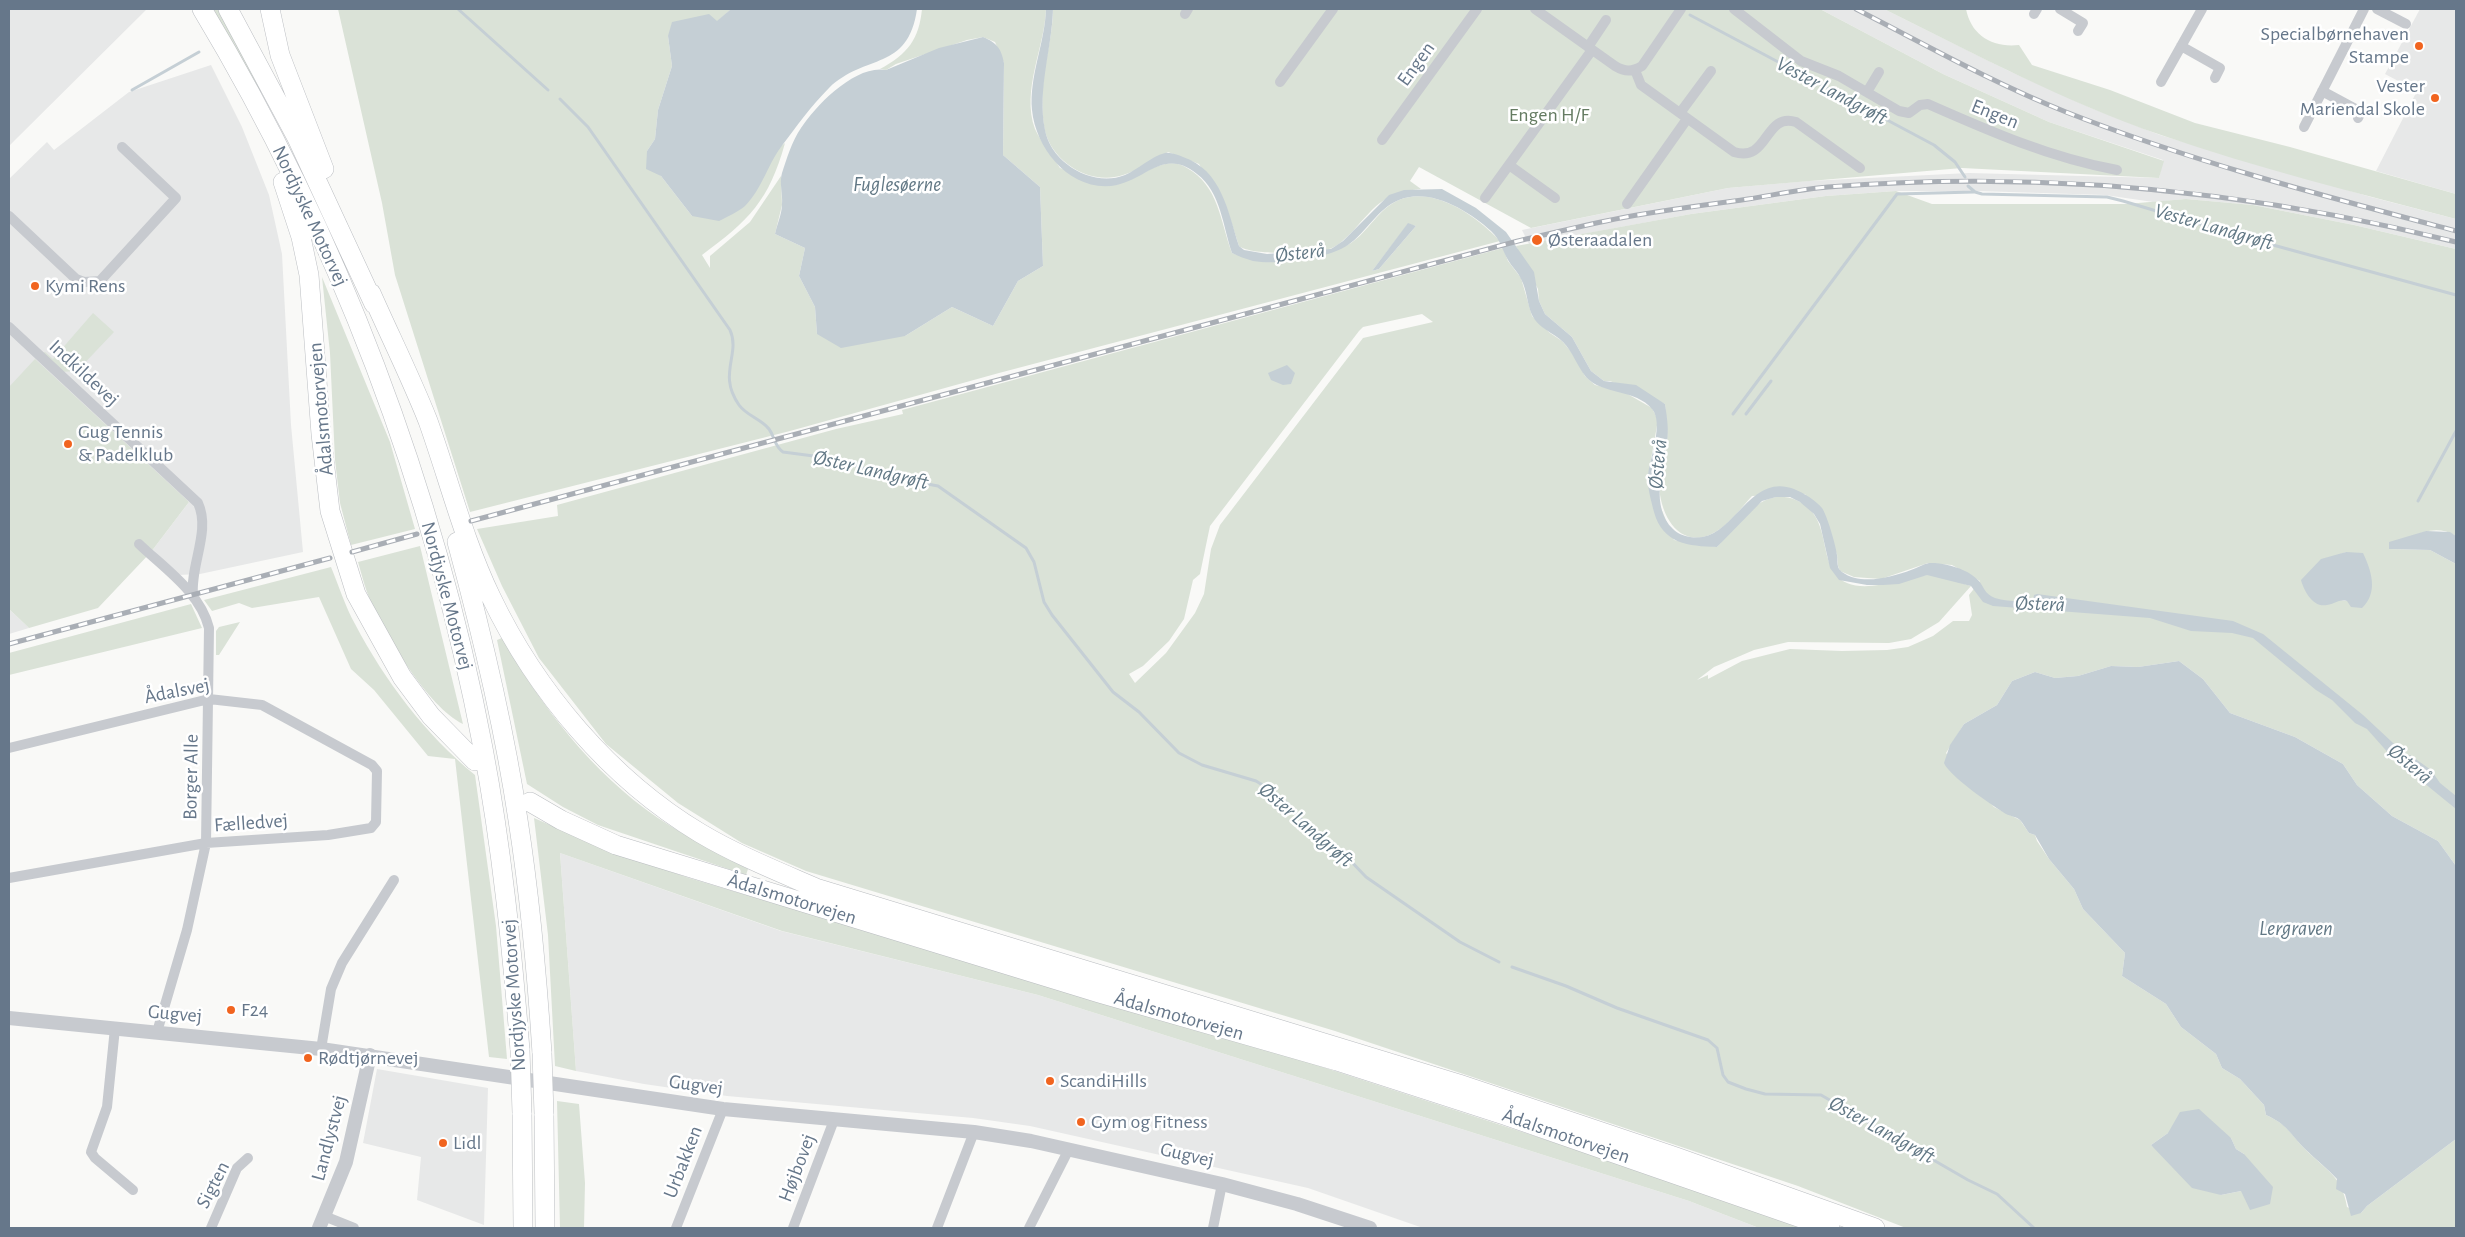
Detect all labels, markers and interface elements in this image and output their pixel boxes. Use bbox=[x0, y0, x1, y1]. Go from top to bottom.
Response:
place label: Specialbørnehaven Stampe bbox=[2260, 22, 2409, 69]
street label: Engen bbox=[1392, 37, 1440, 91]
marker: Specialbørnehaven Stampe bbox=[2413, 40, 2425, 52]
water label: Vester Landgrøft bbox=[1772, 51, 1892, 131]
place label: Vester Mariendal Skole bbox=[2300, 74, 2425, 121]
marker: Vester Mariendal Skole bbox=[2429, 92, 2441, 104]
street label: Engen bbox=[1968, 94, 2022, 134]
park label: Engen H/F bbox=[1509, 103, 1589, 127]
street label: Nordjyske Motorvej bbox=[267, 142, 353, 290]
water label: Fuglesøerne bbox=[853, 172, 941, 198]
water label: Vester Landgrøft bbox=[2152, 198, 2276, 256]
place label: Østeraadalen bbox=[1548, 228, 1652, 252]
marker: Østeraadalen bbox=[1530, 233, 1544, 247]
water label: Østerå bbox=[1274, 238, 1326, 268]
place label: Kymi Rens bbox=[45, 274, 125, 298]
marker: Kymi Rens bbox=[29, 280, 41, 292]
street label: Indkildevej bbox=[44, 335, 124, 411]
street label: Ådalsmotorvejen bbox=[303, 341, 339, 477]
place label: Gug Tennis & Padelklub bbox=[78, 420, 173, 467]
marker: Gug Tennis & Padelklub bbox=[62, 438, 74, 450]
water label: Østerå bbox=[1643, 438, 1673, 490]
water label: Øster Landgrøft bbox=[811, 445, 931, 495]
street label: Nordjyske Motorvej bbox=[416, 519, 478, 673]
water label: Østerå bbox=[2015, 591, 2065, 617]
street label: Ådalsvej bbox=[142, 673, 212, 709]
street label: Borger Alle bbox=[178, 734, 204, 820]
water label: Østerå bbox=[2383, 738, 2437, 790]
water label: Øster Landgrøft bbox=[1253, 777, 1359, 873]
street label: Fælledvej bbox=[213, 808, 289, 838]
street label: Ådalsmotorvejen bbox=[725, 868, 859, 930]
water label: Lergraven bbox=[2259, 916, 2333, 942]
street label: Nordjyske Motorvej bbox=[497, 918, 531, 1072]
street label: Ådalsmotorvejen bbox=[1111, 986, 1247, 1046]
place label: F24 bbox=[241, 998, 268, 1022]
street label: Gugvej bbox=[147, 1000, 203, 1028]
marker: F24 bbox=[225, 1004, 237, 1016]
place label: Rødtjørnevej bbox=[318, 1046, 419, 1070]
marker: Rødtjørnevej bbox=[302, 1052, 314, 1064]
street label: Gugvej bbox=[667, 1069, 725, 1101]
place label: ScandiHills bbox=[1060, 1069, 1147, 1093]
marker: ScandiHills bbox=[1044, 1075, 1056, 1087]
water label: Øster Landgrøft bbox=[1824, 1090, 1940, 1170]
street label: Landlystvej bbox=[306, 1092, 352, 1184]
street label: Ådalsmotorvejen bbox=[1499, 1103, 1633, 1169]
place label: Gym og Fitness bbox=[1091, 1110, 1208, 1134]
marker: Gym og Fitness bbox=[1075, 1116, 1087, 1128]
street label: Urbakken bbox=[658, 1122, 708, 1202]
place label: Lidl bbox=[453, 1131, 481, 1155]
street label: Højbovej bbox=[773, 1131, 821, 1205]
marker: Lidl bbox=[437, 1137, 449, 1149]
street label: Gugvej bbox=[1158, 1137, 1216, 1173]
street label: Sigten bbox=[191, 1157, 235, 1213]

